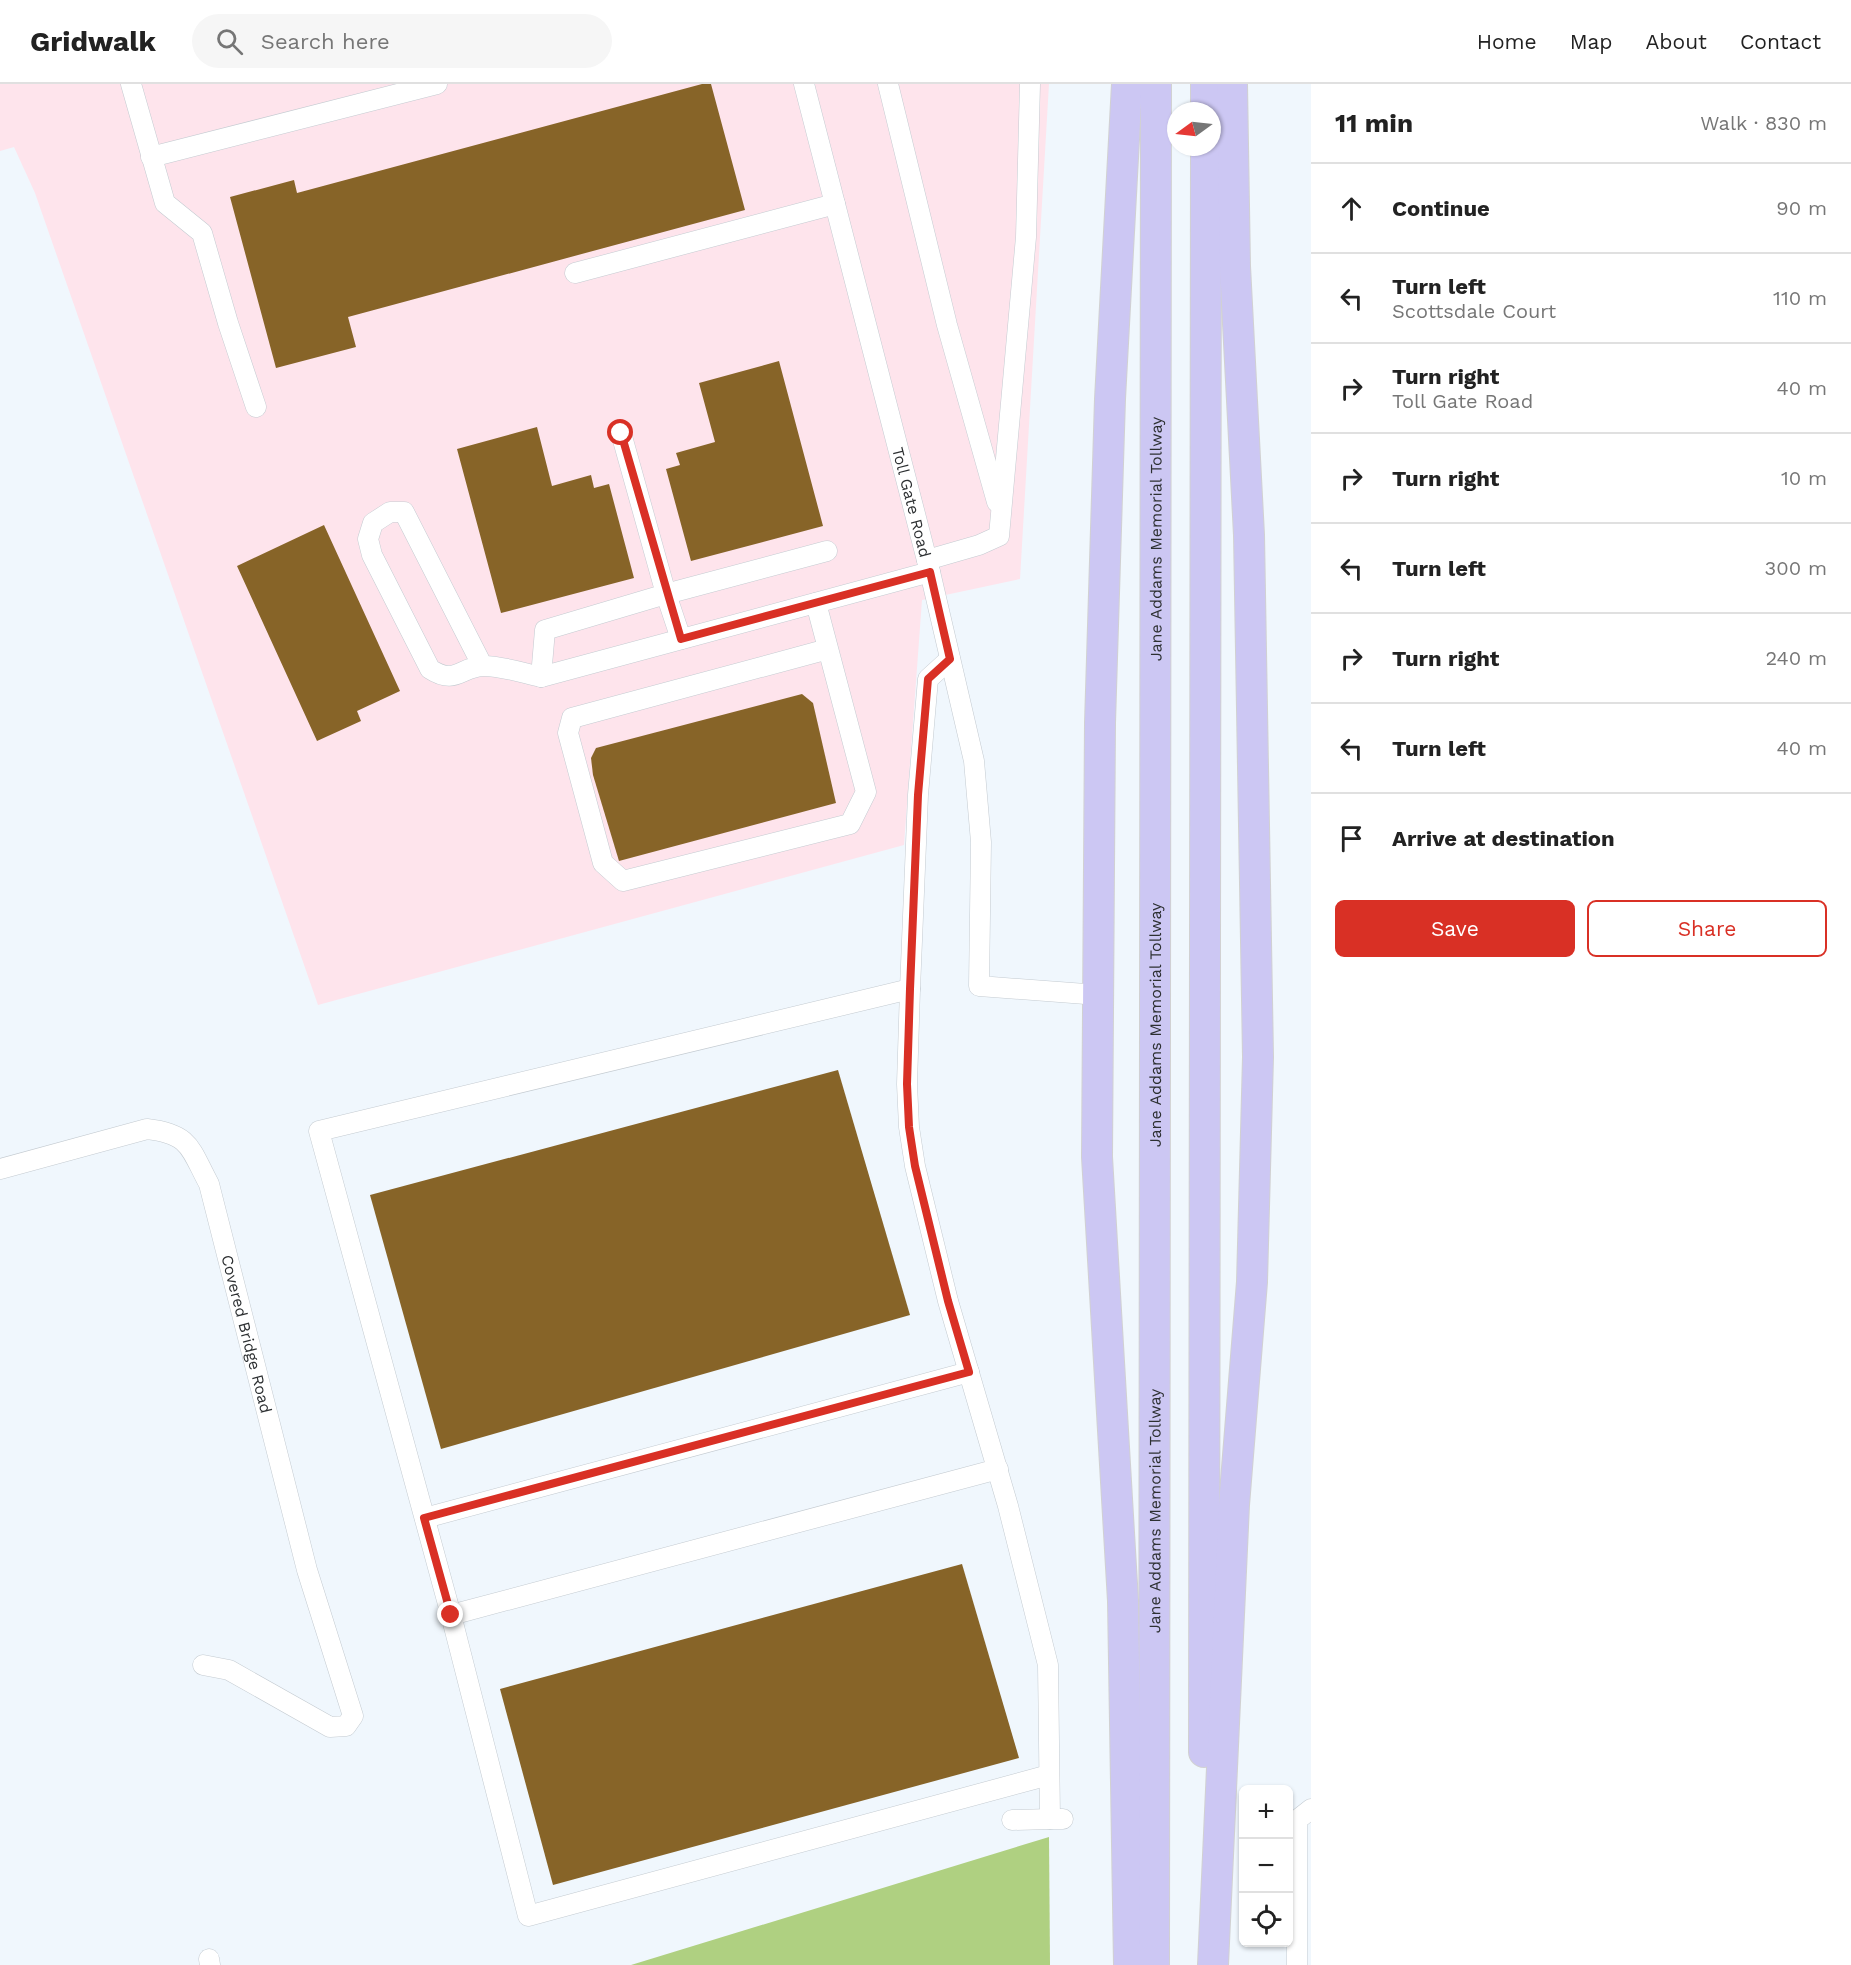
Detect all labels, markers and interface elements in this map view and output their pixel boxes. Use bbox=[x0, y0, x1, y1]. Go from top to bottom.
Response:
search box bbox=[192, 14, 612, 68]
text: Gridwalk bbox=[30, 25, 156, 58]
icon: search bbox=[213, 25, 246, 58]
text: Search here bbox=[261, 29, 390, 54]
text: Home bbox=[1477, 29, 1537, 54]
text: Map bbox=[1570, 29, 1613, 54]
text: About bbox=[1646, 29, 1707, 54]
text: Contact bbox=[1740, 29, 1821, 54]
north arrow bbox=[1167, 102, 1221, 156]
text: 11 min bbox=[1335, 108, 1413, 138]
text: Walk · 830 m bbox=[1700, 111, 1827, 135]
icon: ahead bbox=[1335, 192, 1368, 225]
text: Continue bbox=[1392, 196, 1490, 221]
text: 90 m bbox=[1776, 196, 1827, 220]
text: Turn left bbox=[1392, 274, 1486, 299]
icon: left bbox=[1335, 282, 1368, 315]
text: 110 m bbox=[1773, 286, 1827, 310]
text: Scottsdale Court bbox=[1392, 299, 1556, 323]
text: Turn right bbox=[1392, 364, 1499, 389]
icon: right bbox=[1335, 372, 1368, 405]
text: 40 m bbox=[1776, 376, 1827, 400]
text: Toll Gate Road bbox=[1392, 389, 1533, 413]
street label: Jane Addams Memorial Tollway bbox=[1146, 416, 1165, 661]
route start bbox=[607, 419, 633, 445]
street label: Toll Gate Road bbox=[889, 445, 935, 559]
icon: right bbox=[1335, 462, 1368, 495]
text: Turn right bbox=[1392, 466, 1499, 491]
text: 10 m bbox=[1781, 466, 1827, 490]
icon: left bbox=[1335, 552, 1368, 585]
text: Turn left bbox=[1392, 556, 1486, 581]
text: 300 m bbox=[1765, 556, 1827, 580]
icon: right bbox=[1335, 642, 1368, 675]
text: Turn right bbox=[1392, 646, 1499, 671]
text: 240 m bbox=[1765, 646, 1827, 670]
icon: left bbox=[1335, 732, 1368, 765]
text: Turn left bbox=[1392, 736, 1486, 761]
text: 40 m bbox=[1776, 736, 1827, 760]
icon: arrive bbox=[1335, 822, 1368, 855]
text: Arrive at destination bbox=[1392, 826, 1615, 851]
button: Save bbox=[1335, 900, 1575, 957]
button: Share bbox=[1587, 900, 1827, 957]
street label: Jane Addams Memorial Tollway bbox=[1145, 902, 1165, 1147]
street label: Covered Bridge Road bbox=[218, 1253, 276, 1415]
street label: Jane Addams Memorial Tollway bbox=[1145, 1388, 1164, 1633]
route end bbox=[437, 1601, 463, 1627]
map controls bbox=[1239, 1785, 1293, 1947]
button: + bbox=[1239, 1785, 1293, 1839]
button: − bbox=[1239, 1839, 1293, 1893]
button: locate bbox=[1239, 1893, 1293, 1947]

